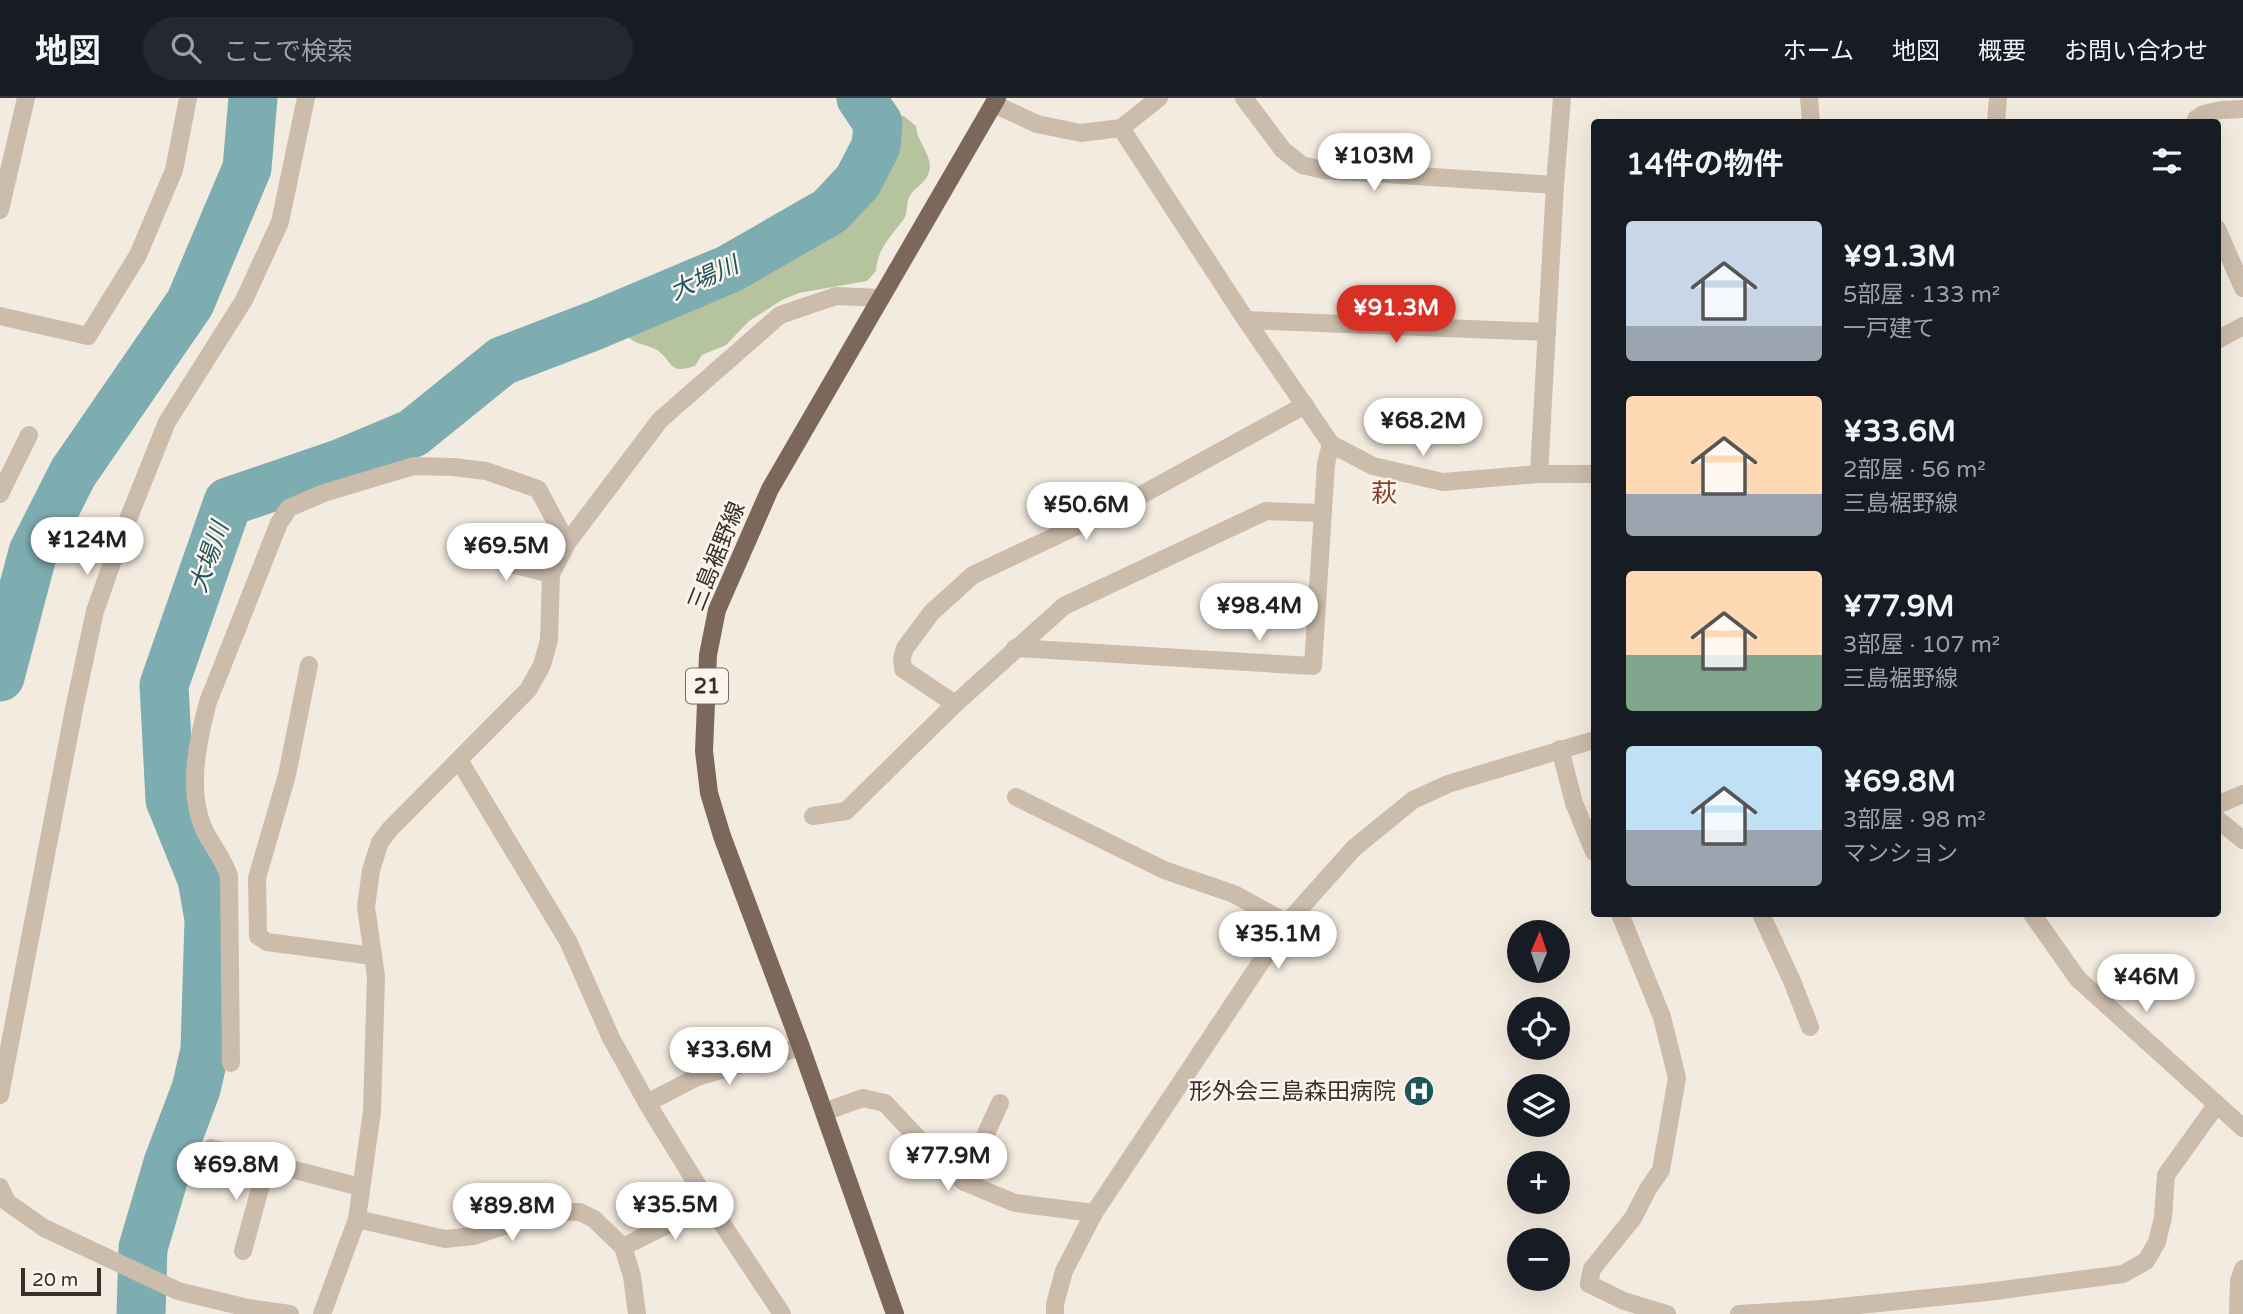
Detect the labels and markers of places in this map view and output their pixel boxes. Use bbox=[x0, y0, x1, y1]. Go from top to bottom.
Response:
pin: ¥103M bbox=[1325, 134, 1423, 193]
pin: ¥91.3M bbox=[1339, 286, 1453, 345]
pin: ¥68.2M bbox=[1366, 398, 1480, 458]
pin: ¥50.6M bbox=[1029, 482, 1143, 542]
pin: ¥124M bbox=[38, 518, 136, 577]
pin: ¥69.5M bbox=[449, 524, 563, 583]
pin: ¥98.4M bbox=[1202, 584, 1316, 643]
pin: ¥35.1M bbox=[1221, 912, 1335, 971]
pin: ¥46M bbox=[2105, 954, 2187, 1014]
pin: ¥33.6M bbox=[672, 1028, 786, 1087]
hospital icon: 形外会三島森田病院 bbox=[1402, 1074, 1436, 1108]
place label: 形外会三島森田病院 bbox=[1189, 1078, 1396, 1106]
pin: ¥77.9M bbox=[891, 1134, 1005, 1193]
pin: ¥69.8M bbox=[179, 1142, 293, 1202]
pin: ¥35.5M bbox=[618, 1182, 732, 1242]
pin: ¥89.8M bbox=[455, 1184, 569, 1243]

